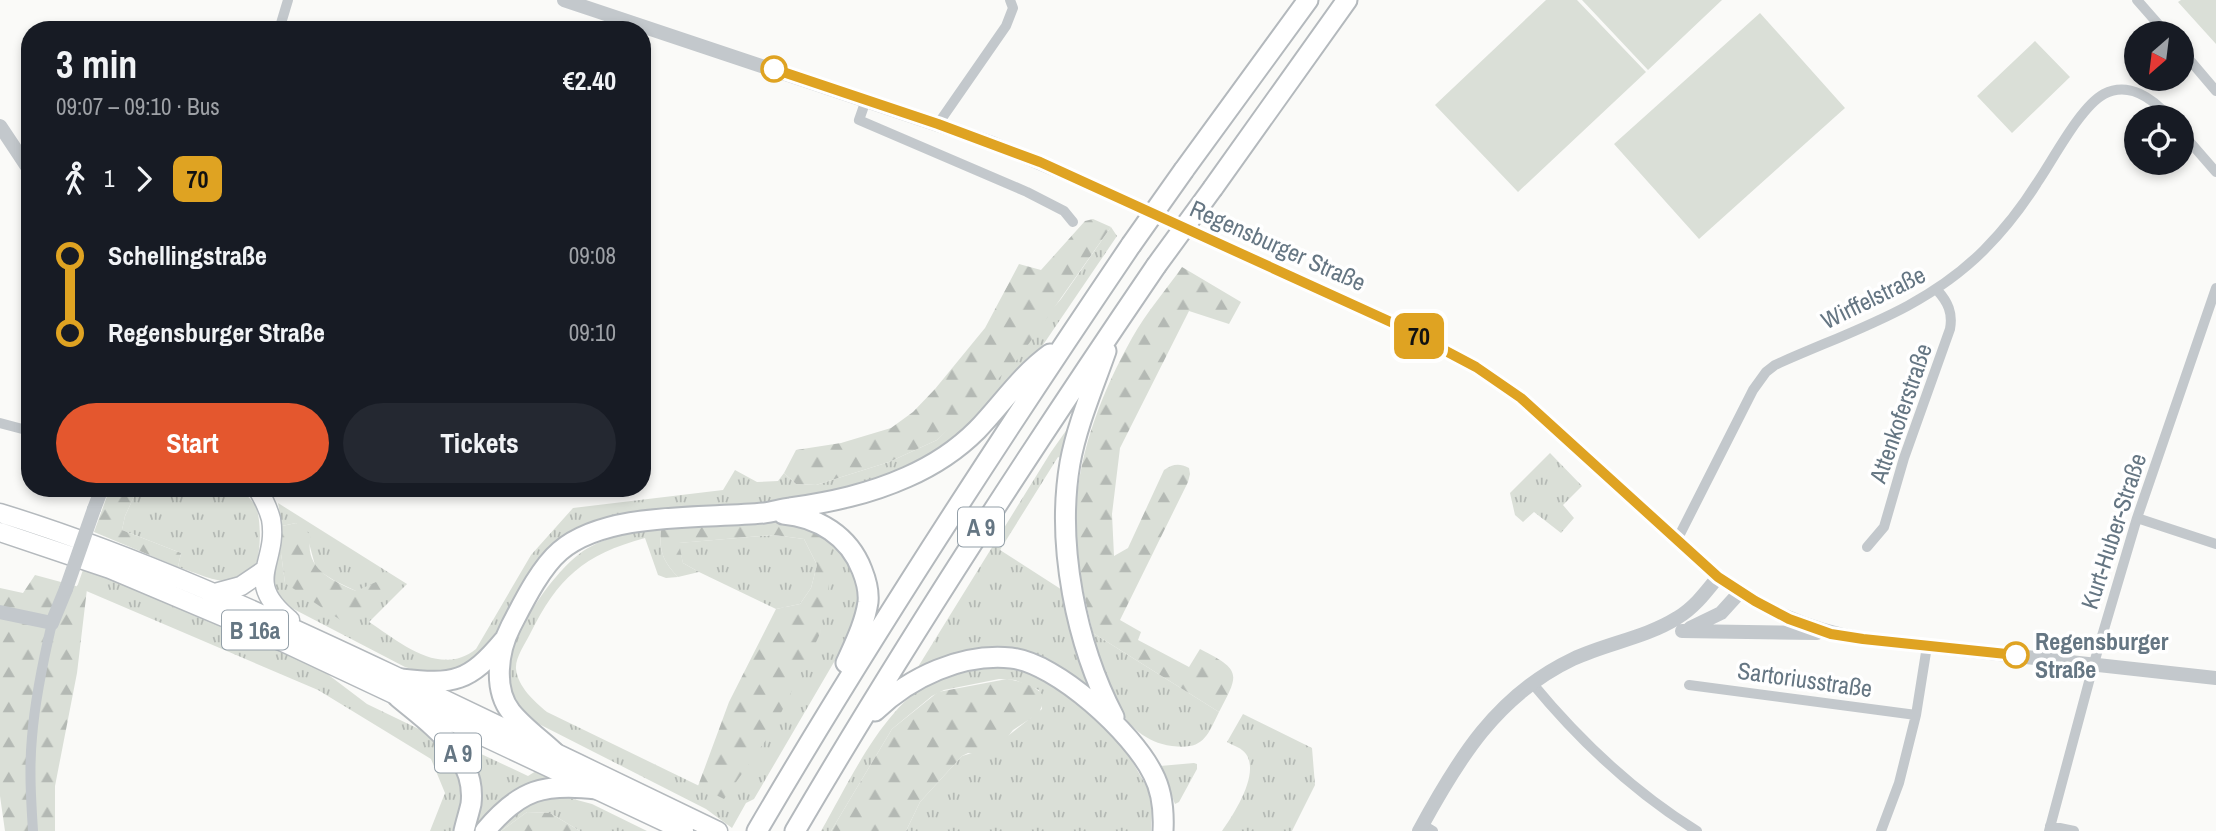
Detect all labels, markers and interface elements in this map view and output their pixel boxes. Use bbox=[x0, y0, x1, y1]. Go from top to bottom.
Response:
north arrow bbox=[2124, 21, 2194, 91]
map controls bbox=[2124, 21, 2194, 175]
text: 3 min bbox=[56, 39, 137, 90]
unlabelled marker bbox=[761, 56, 787, 82]
text: €2.40 bbox=[563, 63, 616, 98]
text: 09:07 – 09:10 · Bus bbox=[56, 91, 220, 122]
button: locate bbox=[2124, 105, 2194, 175]
icon: walk bbox=[56, 160, 94, 198]
icon: forward bbox=[125, 160, 163, 198]
text: 1 bbox=[104, 163, 115, 194]
text: 70 bbox=[187, 163, 208, 195]
street label: Regensburger Straße bbox=[1185, 192, 1371, 298]
text: Schellingstraße bbox=[108, 238, 267, 273]
text: 09:08 bbox=[569, 240, 616, 271]
street label: Wirffelstraße bbox=[1816, 258, 1930, 336]
line badge: 70 bbox=[1388, 313, 1450, 359]
text: Regensburger Straße bbox=[108, 315, 325, 350]
text: 09:10 bbox=[569, 317, 616, 348]
text: 70 bbox=[1408, 320, 1430, 352]
street label: Attenkoferstraße bbox=[1861, 339, 1939, 488]
button: Start bbox=[56, 403, 329, 483]
button: Tickets bbox=[343, 403, 616, 483]
street label: Kurt-Huber-Straße bbox=[2073, 449, 2153, 613]
road number: A 9 bbox=[958, 508, 1004, 547]
road number: B 16a bbox=[222, 610, 288, 650]
place label: Regensburger Straße bbox=[2035, 625, 2169, 685]
marker: Regensburger Straße bbox=[2003, 642, 2029, 668]
street label: Sartoriusstraße bbox=[1736, 654, 1874, 704]
road number: A 9 bbox=[435, 734, 481, 772]

